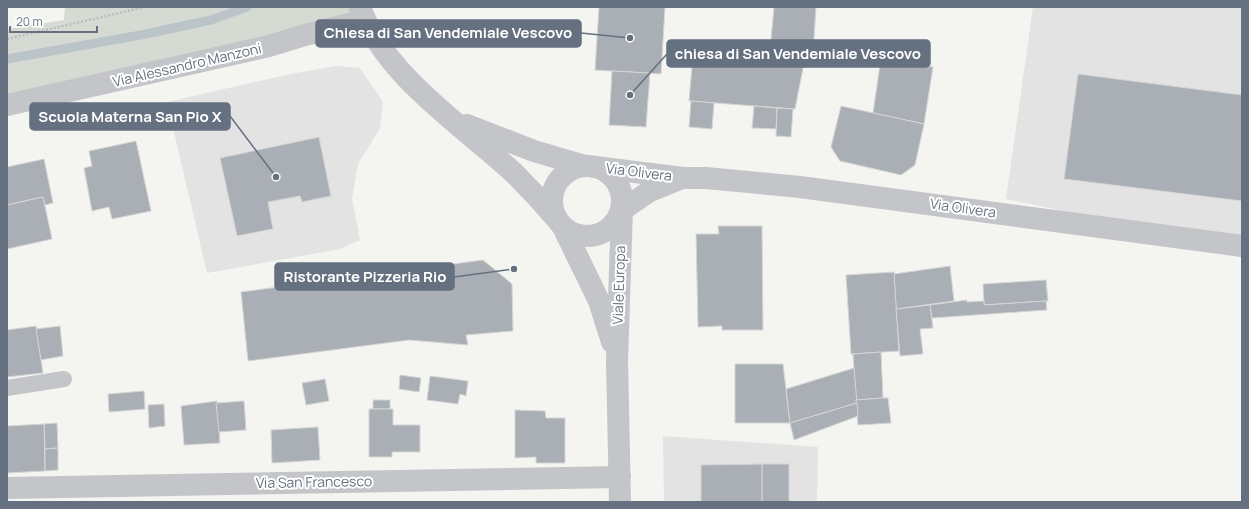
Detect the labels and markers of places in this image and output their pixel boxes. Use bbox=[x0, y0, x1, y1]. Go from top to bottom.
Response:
callout: Chiesa di San Vendemiale Vescovo bbox=[316, 20, 581, 47]
callout: chiesa di San Vendemiale Vescovo bbox=[667, 40, 930, 67]
callout: Scuola Materna San Pio X bbox=[30, 103, 230, 130]
callout: Ristorante Pizzeria Rio bbox=[275, 263, 454, 290]

